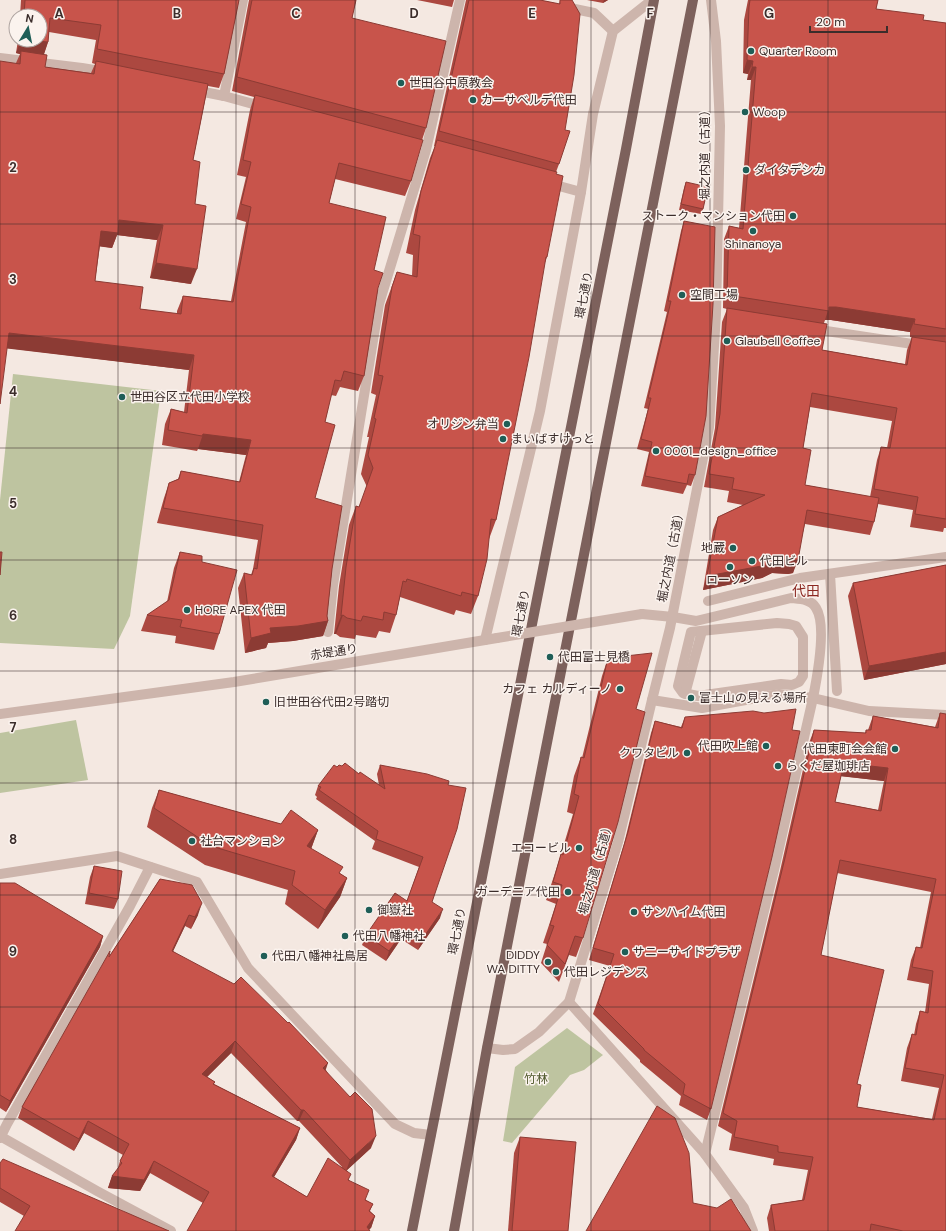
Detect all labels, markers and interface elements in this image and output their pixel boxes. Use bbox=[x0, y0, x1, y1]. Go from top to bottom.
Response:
text: A bbox=[54, 5, 64, 22]
text: B bbox=[173, 5, 181, 22]
text: C bbox=[291, 5, 301, 22]
text: D bbox=[409, 5, 419, 22]
text: E bbox=[528, 5, 536, 22]
text: F bbox=[646, 5, 654, 22]
text: G bbox=[764, 5, 774, 22]
north arrow bbox=[8, 8, 48, 48]
scale bar bbox=[810, 8, 887, 34]
text: N bbox=[25, 11, 35, 26]
text: 20 m bbox=[816, 14, 845, 30]
place label: Quarter Room bbox=[759, 43, 837, 59]
marker: Quarter Room bbox=[746, 46, 756, 56]
place label: 世田谷中原教会 bbox=[409, 75, 493, 91]
marker: 世田谷中原教会 bbox=[396, 78, 406, 88]
place label: カーサベルデ代田 bbox=[481, 92, 577, 108]
marker: カーサベルデ代田 bbox=[468, 95, 478, 105]
street label: 堀之内道（古道） bbox=[697, 104, 713, 200]
place label: Woop bbox=[753, 104, 786, 120]
marker: Woop bbox=[740, 107, 750, 117]
text: 2 bbox=[9, 159, 17, 176]
place label: ダイタデシカ bbox=[754, 162, 826, 178]
marker: ダイタデシカ bbox=[741, 165, 751, 175]
place label: ストーク・マンション代田 bbox=[641, 208, 785, 224]
marker: ストーク・マンション代田 bbox=[788, 211, 798, 221]
marker: Shinanoya bbox=[748, 226, 758, 236]
place label: Shinanoya bbox=[725, 236, 781, 252]
street label: 環七通り bbox=[572, 270, 596, 320]
text: 3 bbox=[9, 271, 17, 288]
place label: 空間工場 bbox=[690, 287, 738, 303]
marker: 空間工場 bbox=[677, 290, 687, 300]
place label: Glaubell Coffee bbox=[735, 333, 821, 349]
marker: Glaubell Coffee bbox=[722, 336, 732, 346]
text: 4 bbox=[9, 383, 17, 400]
place label: 世田谷区立代田小学校 bbox=[130, 389, 250, 405]
marker: 世田谷区立代田小学校 bbox=[117, 392, 127, 402]
place label: オリジン弁当 bbox=[427, 416, 499, 432]
marker: オリジン弁当 bbox=[502, 419, 512, 429]
place label: まいばすけっと bbox=[511, 431, 595, 447]
marker: まいばすけっと bbox=[498, 434, 508, 444]
place label: 0001_design_office bbox=[664, 443, 777, 459]
marker: 0001_design_office bbox=[651, 446, 661, 456]
text: 5 bbox=[9, 495, 17, 512]
street label: 堀之内道（古道） bbox=[654, 506, 688, 604]
place label: 地蔵 bbox=[701, 540, 725, 556]
marker: 地蔵 bbox=[728, 543, 738, 553]
place label: 代田ビル bbox=[760, 553, 808, 569]
marker: 代田ビル bbox=[747, 556, 757, 566]
marker: ローソン bbox=[725, 562, 735, 572]
place label: ローソン bbox=[706, 572, 754, 588]
district label: 代田 bbox=[792, 582, 820, 600]
street label: 環七通り bbox=[509, 588, 533, 638]
place label: HORE APEX 代田 bbox=[195, 602, 286, 618]
marker: HORE APEX 代田 bbox=[182, 605, 192, 615]
text: 6 bbox=[9, 607, 17, 624]
street label: 赤堤通り bbox=[309, 640, 359, 664]
place label: 代田富士見橋 bbox=[558, 649, 630, 665]
marker: 代田富士見橋 bbox=[545, 652, 555, 662]
place label: カフェ カルディーノ bbox=[502, 681, 612, 697]
marker: カフェ カルディーノ bbox=[615, 684, 625, 694]
place label: 富士山の見える場所 bbox=[699, 690, 807, 706]
marker: 富士山の見える場所 bbox=[686, 693, 696, 703]
place label: 旧世田谷代田2号踏切 bbox=[274, 694, 389, 710]
marker: 旧世田谷代田2号踏切 bbox=[261, 697, 271, 707]
text: 7 bbox=[10, 719, 17, 736]
place label: 代田吹上館 bbox=[698, 738, 758, 754]
marker: 代田吹上館 bbox=[761, 741, 771, 751]
place label: 代田東町会会館 bbox=[803, 741, 887, 757]
marker: 代田東町会会館 bbox=[890, 744, 900, 754]
place label: クワタビル bbox=[619, 745, 679, 761]
marker: クワタビル bbox=[682, 748, 692, 758]
place label: らくだ屋珈琲店 bbox=[786, 758, 870, 774]
marker: らくだ屋珈琲店 bbox=[773, 761, 783, 771]
street label: 堀之内道（古道） bbox=[575, 820, 617, 916]
text: 8 bbox=[9, 831, 17, 848]
place label: 社台マンション bbox=[200, 833, 284, 849]
marker: 社台マンション bbox=[187, 836, 197, 846]
place label: エコービル bbox=[511, 840, 571, 856]
marker: エコービル bbox=[574, 843, 584, 853]
place label: ガーデニア代田 bbox=[476, 884, 560, 900]
marker: ガーデニア代田 bbox=[563, 887, 573, 897]
place label: 御嶽社 bbox=[377, 902, 413, 918]
place label: サンハイム代田 bbox=[642, 904, 726, 920]
marker: 御嶽社 bbox=[364, 905, 374, 915]
street label: 環七通り bbox=[445, 906, 469, 956]
marker: サンハイム代田 bbox=[629, 907, 639, 917]
place label: 代田八幡神社 bbox=[353, 928, 425, 944]
marker: 代田八幡神社 bbox=[340, 931, 350, 941]
text: 9 bbox=[9, 943, 17, 960]
place label: サニーサイドプラザ bbox=[633, 944, 741, 960]
place label: DIDDY WA DITTY bbox=[487, 947, 540, 977]
marker: サニーサイドプラザ bbox=[620, 947, 630, 957]
place label: 代田八幡神社鳥居 bbox=[272, 948, 368, 964]
marker: 代田八幡神社鳥居 bbox=[259, 951, 269, 961]
marker: DIDDY WA DITTY bbox=[543, 957, 553, 967]
place label: 代田レジデンス bbox=[564, 964, 648, 980]
marker: 代田レジデンス bbox=[551, 967, 561, 977]
park label: 竹林 bbox=[524, 1071, 548, 1087]

